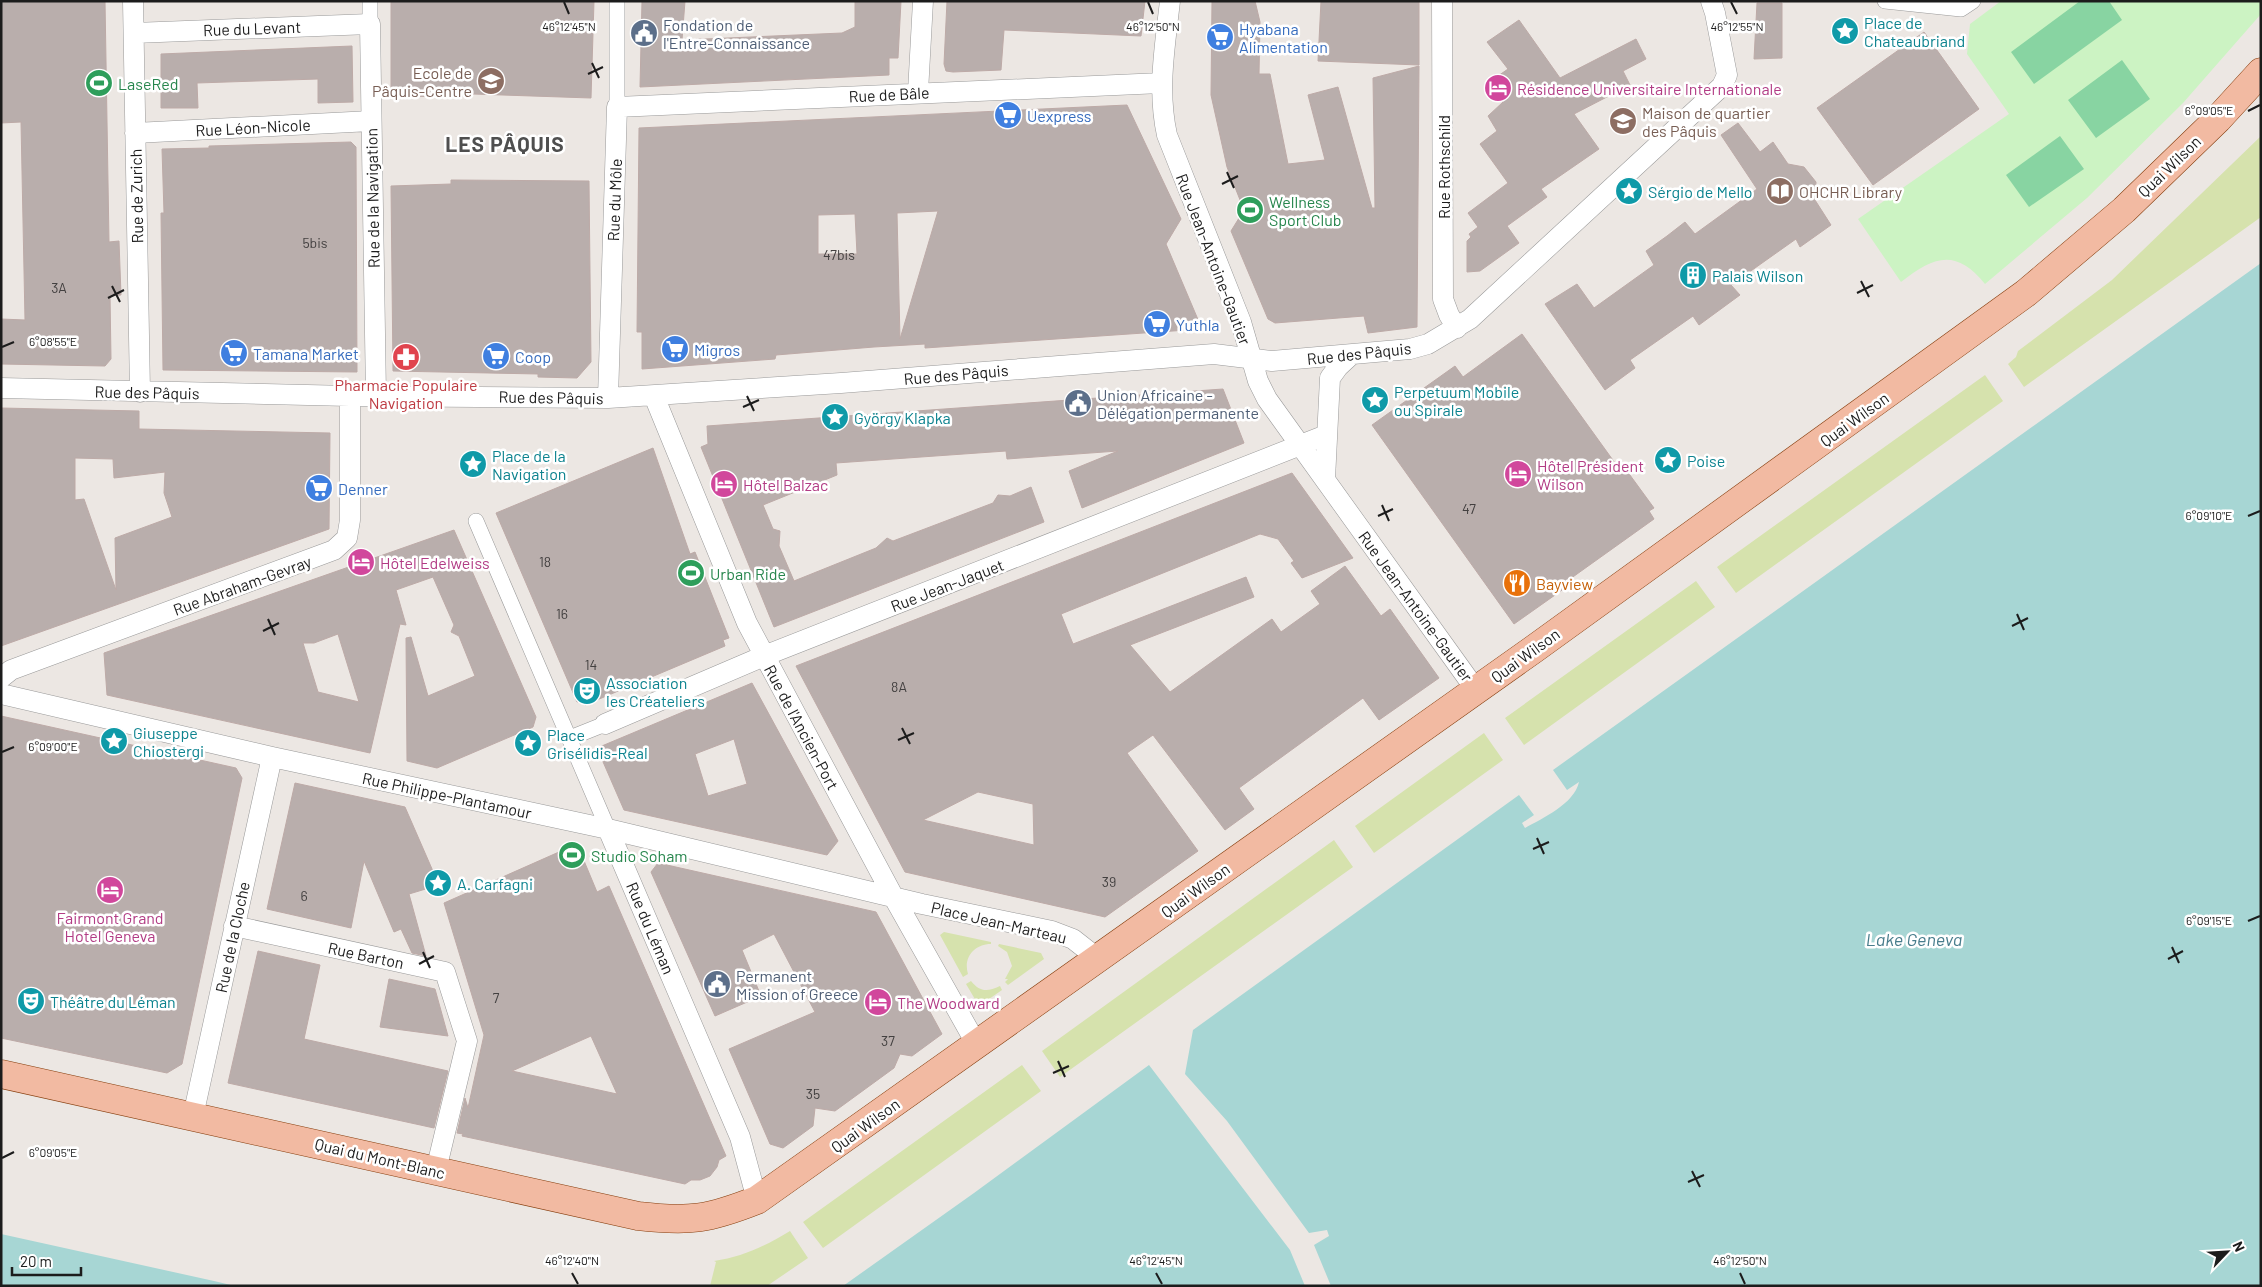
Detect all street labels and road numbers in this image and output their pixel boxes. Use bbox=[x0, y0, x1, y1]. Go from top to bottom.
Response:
street label: Rue du Levant bbox=[203, 17, 301, 39]
street label: Rue de Bâle bbox=[848, 82, 930, 106]
street label: Rue Léon-Nicole bbox=[195, 114, 311, 140]
street label: Rue Rothschild bbox=[1434, 115, 1453, 219]
street label: Rue de la Navigation bbox=[361, 128, 383, 268]
street label: Quai Wilson bbox=[2134, 131, 2204, 201]
street label: Rue de Zurich bbox=[126, 148, 146, 244]
street label: Rue du Môle bbox=[603, 158, 625, 242]
street label: Rue Jean-Antoine-Gautier bbox=[1173, 171, 1255, 347]
street label: Rue des Pâquis bbox=[1306, 338, 1412, 368]
street label: Rue des Pâquis bbox=[903, 360, 1009, 388]
street label: Rue des Pâquis bbox=[94, 382, 200, 402]
street label: Rue des Pâquis bbox=[498, 387, 604, 407]
street label: Quai Wilson bbox=[1816, 388, 1892, 450]
street label: Rue Jean-Antoine-Gautier bbox=[1355, 527, 1477, 685]
street label: Rue Abraham-Gevray bbox=[170, 551, 314, 619]
street label: Rue Jean-Jaquet bbox=[888, 555, 1006, 615]
street label: Quai Wilson bbox=[1487, 624, 1563, 686]
street label: Rue de l'Ancien-Port bbox=[761, 661, 843, 793]
street label: Rue Philippe-Plantamour bbox=[361, 768, 534, 822]
street label: Quai Wilson bbox=[1157, 859, 1233, 921]
street label: Rue du Léman bbox=[623, 879, 679, 977]
street label: Rue de la Cloche bbox=[211, 880, 253, 994]
street label: Place Jean-Marteau bbox=[929, 897, 1069, 947]
street label: Rue Barton bbox=[326, 938, 406, 972]
street label: Quai Wilson bbox=[827, 1094, 903, 1156]
street label: Quai du Mont-Blanc bbox=[313, 1134, 447, 1182]

